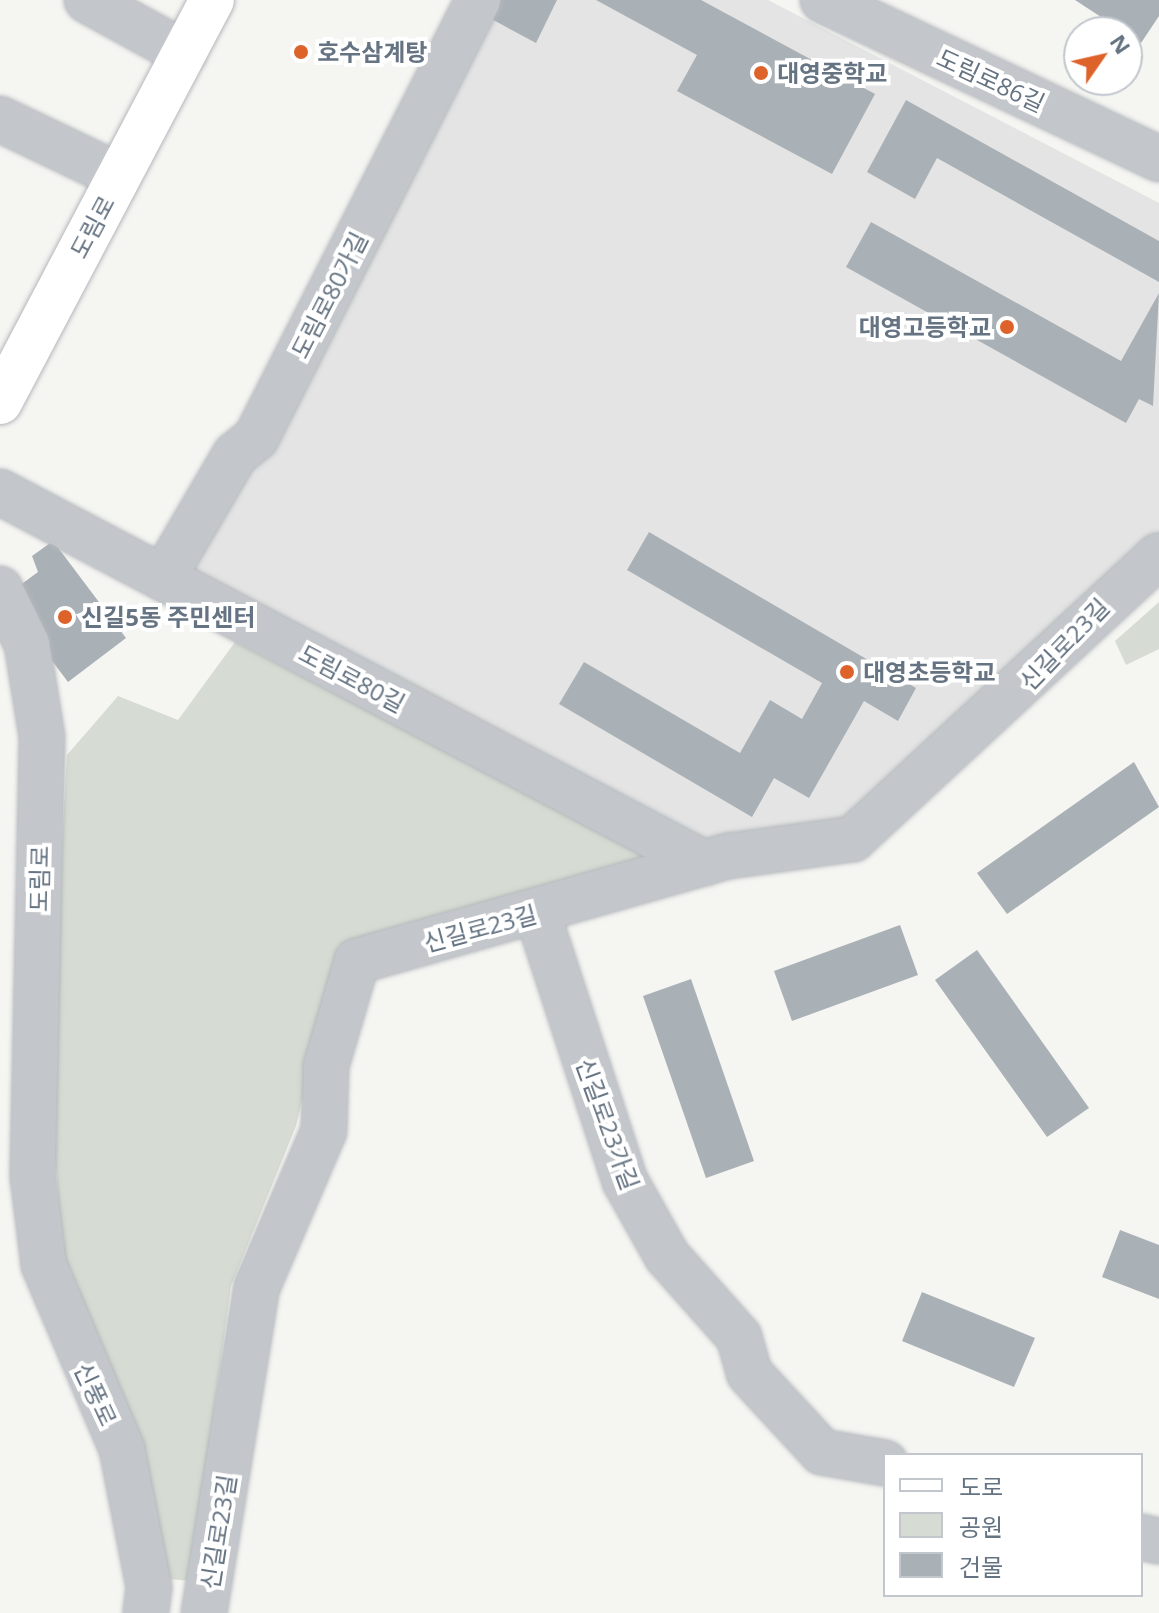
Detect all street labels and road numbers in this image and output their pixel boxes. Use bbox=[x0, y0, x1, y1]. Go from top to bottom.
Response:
street label: 도림로86길 bbox=[932, 42, 1050, 118]
street label: 도림로 bbox=[64, 191, 120, 263]
street label: 도림로80가길 bbox=[285, 227, 373, 363]
street label: 신길로23길 bbox=[1013, 592, 1115, 696]
street label: 도림로80길 bbox=[294, 638, 410, 718]
street label: 도림로 bbox=[24, 846, 54, 912]
street label: 신길로23길 bbox=[420, 899, 540, 957]
street label: 신길로23가길 bbox=[571, 1054, 645, 1194]
street label: 신풍로 bbox=[69, 1358, 123, 1430]
street label: 신길로23길 bbox=[195, 1473, 241, 1591]

